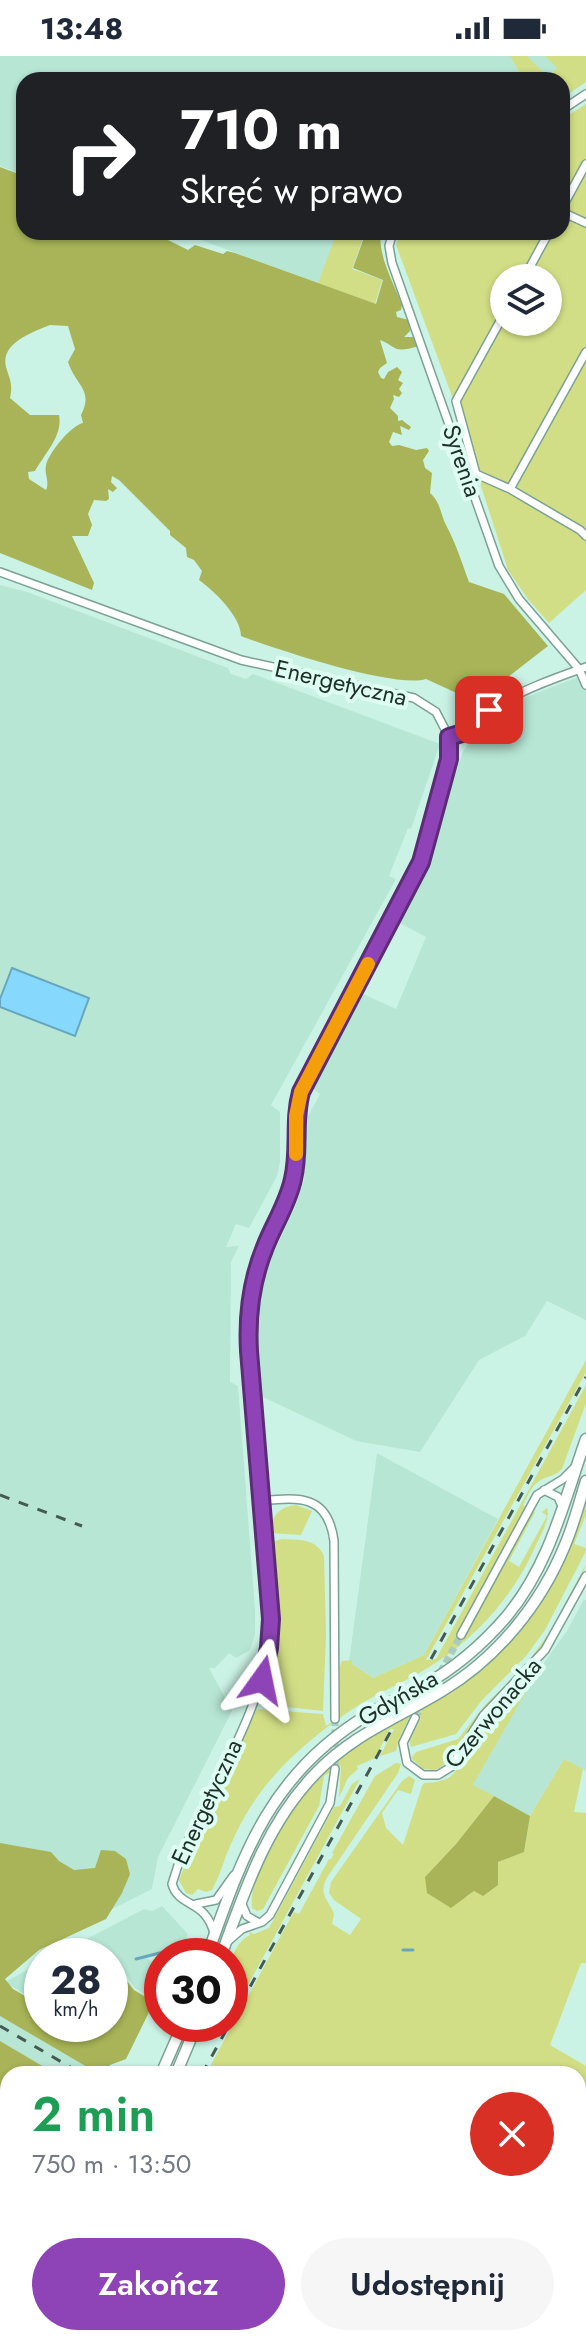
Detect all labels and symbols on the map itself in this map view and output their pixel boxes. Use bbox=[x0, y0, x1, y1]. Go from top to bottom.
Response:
street label: Syrenia bbox=[434, 420, 491, 502]
street label: Energetyczna bbox=[272, 650, 411, 715]
pin bbox=[455, 676, 523, 744]
position arrow bbox=[220, 1638, 304, 1722]
street label: Czerwonacka bbox=[436, 1650, 549, 1776]
street label: Gdyńska bbox=[351, 1661, 444, 1735]
street label: Energetyczna bbox=[162, 1733, 251, 1870]
speed limit sign: 30 bbox=[144, 1938, 248, 2042]

